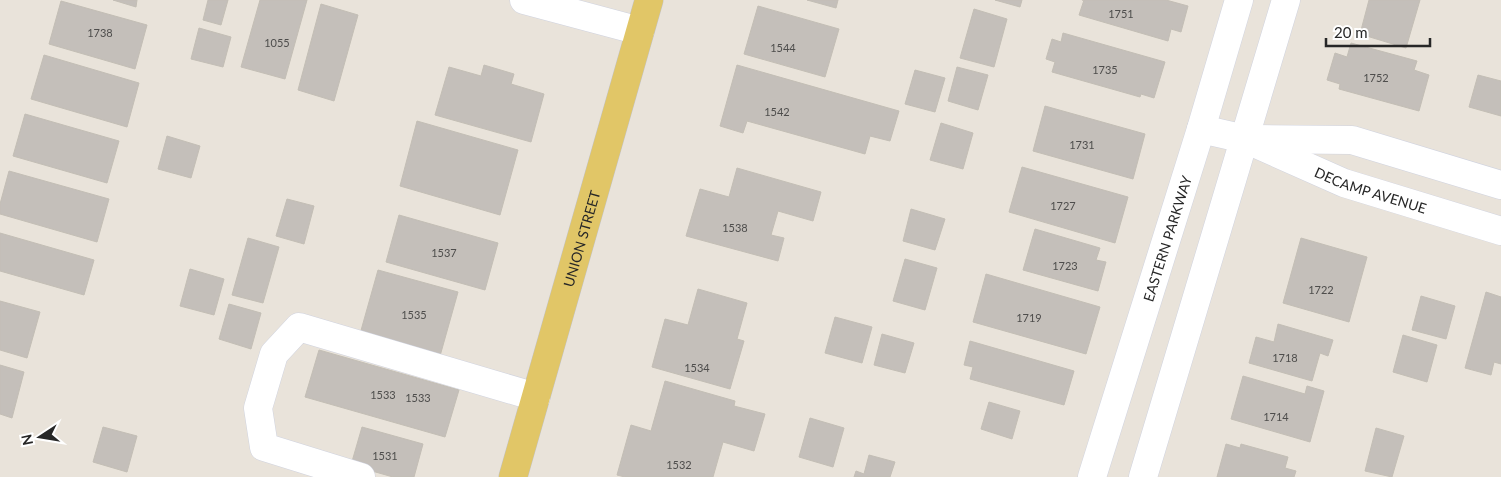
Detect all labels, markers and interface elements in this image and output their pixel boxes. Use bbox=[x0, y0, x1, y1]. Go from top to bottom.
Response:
house number: 1751 bbox=[1108, 7, 1134, 20]
scale bar bbox=[1326, 15, 1430, 47]
text: 20 m bbox=[1334, 23, 1368, 41]
house number: 1738 bbox=[87, 26, 113, 39]
house number: 1055 bbox=[264, 36, 290, 49]
house number: 1544 bbox=[770, 41, 796, 54]
house number: 1735 bbox=[1092, 63, 1118, 76]
house number: 1752 bbox=[1363, 71, 1389, 84]
house number: 1542 bbox=[764, 105, 790, 118]
house number: 1731 bbox=[1069, 138, 1095, 151]
street label: DECAMP AVENUE bbox=[1312, 163, 1429, 216]
street label: EASTERN PARKWAY bbox=[1139, 173, 1194, 304]
street label: UNION STREET bbox=[559, 188, 603, 289]
house number: 1727 bbox=[1050, 199, 1076, 212]
house number: 1538 bbox=[722, 221, 748, 234]
house number: 1537 bbox=[431, 246, 457, 259]
house number: 1723 bbox=[1052, 259, 1078, 272]
house number: 1722 bbox=[1308, 283, 1334, 296]
house number: 1535 bbox=[401, 308, 427, 321]
house number: 1719 bbox=[1016, 311, 1042, 324]
house number: 1718 bbox=[1272, 351, 1298, 364]
house number: 1534 bbox=[684, 361, 710, 374]
house number: 1533 bbox=[370, 388, 396, 401]
house number: 1533 bbox=[405, 391, 431, 404]
house number: 1714 bbox=[1263, 410, 1289, 423]
north arrow bbox=[15, 412, 65, 462]
text: N bbox=[17, 433, 36, 447]
house number: 1531 bbox=[372, 449, 398, 462]
house number: 1532 bbox=[666, 458, 692, 471]

